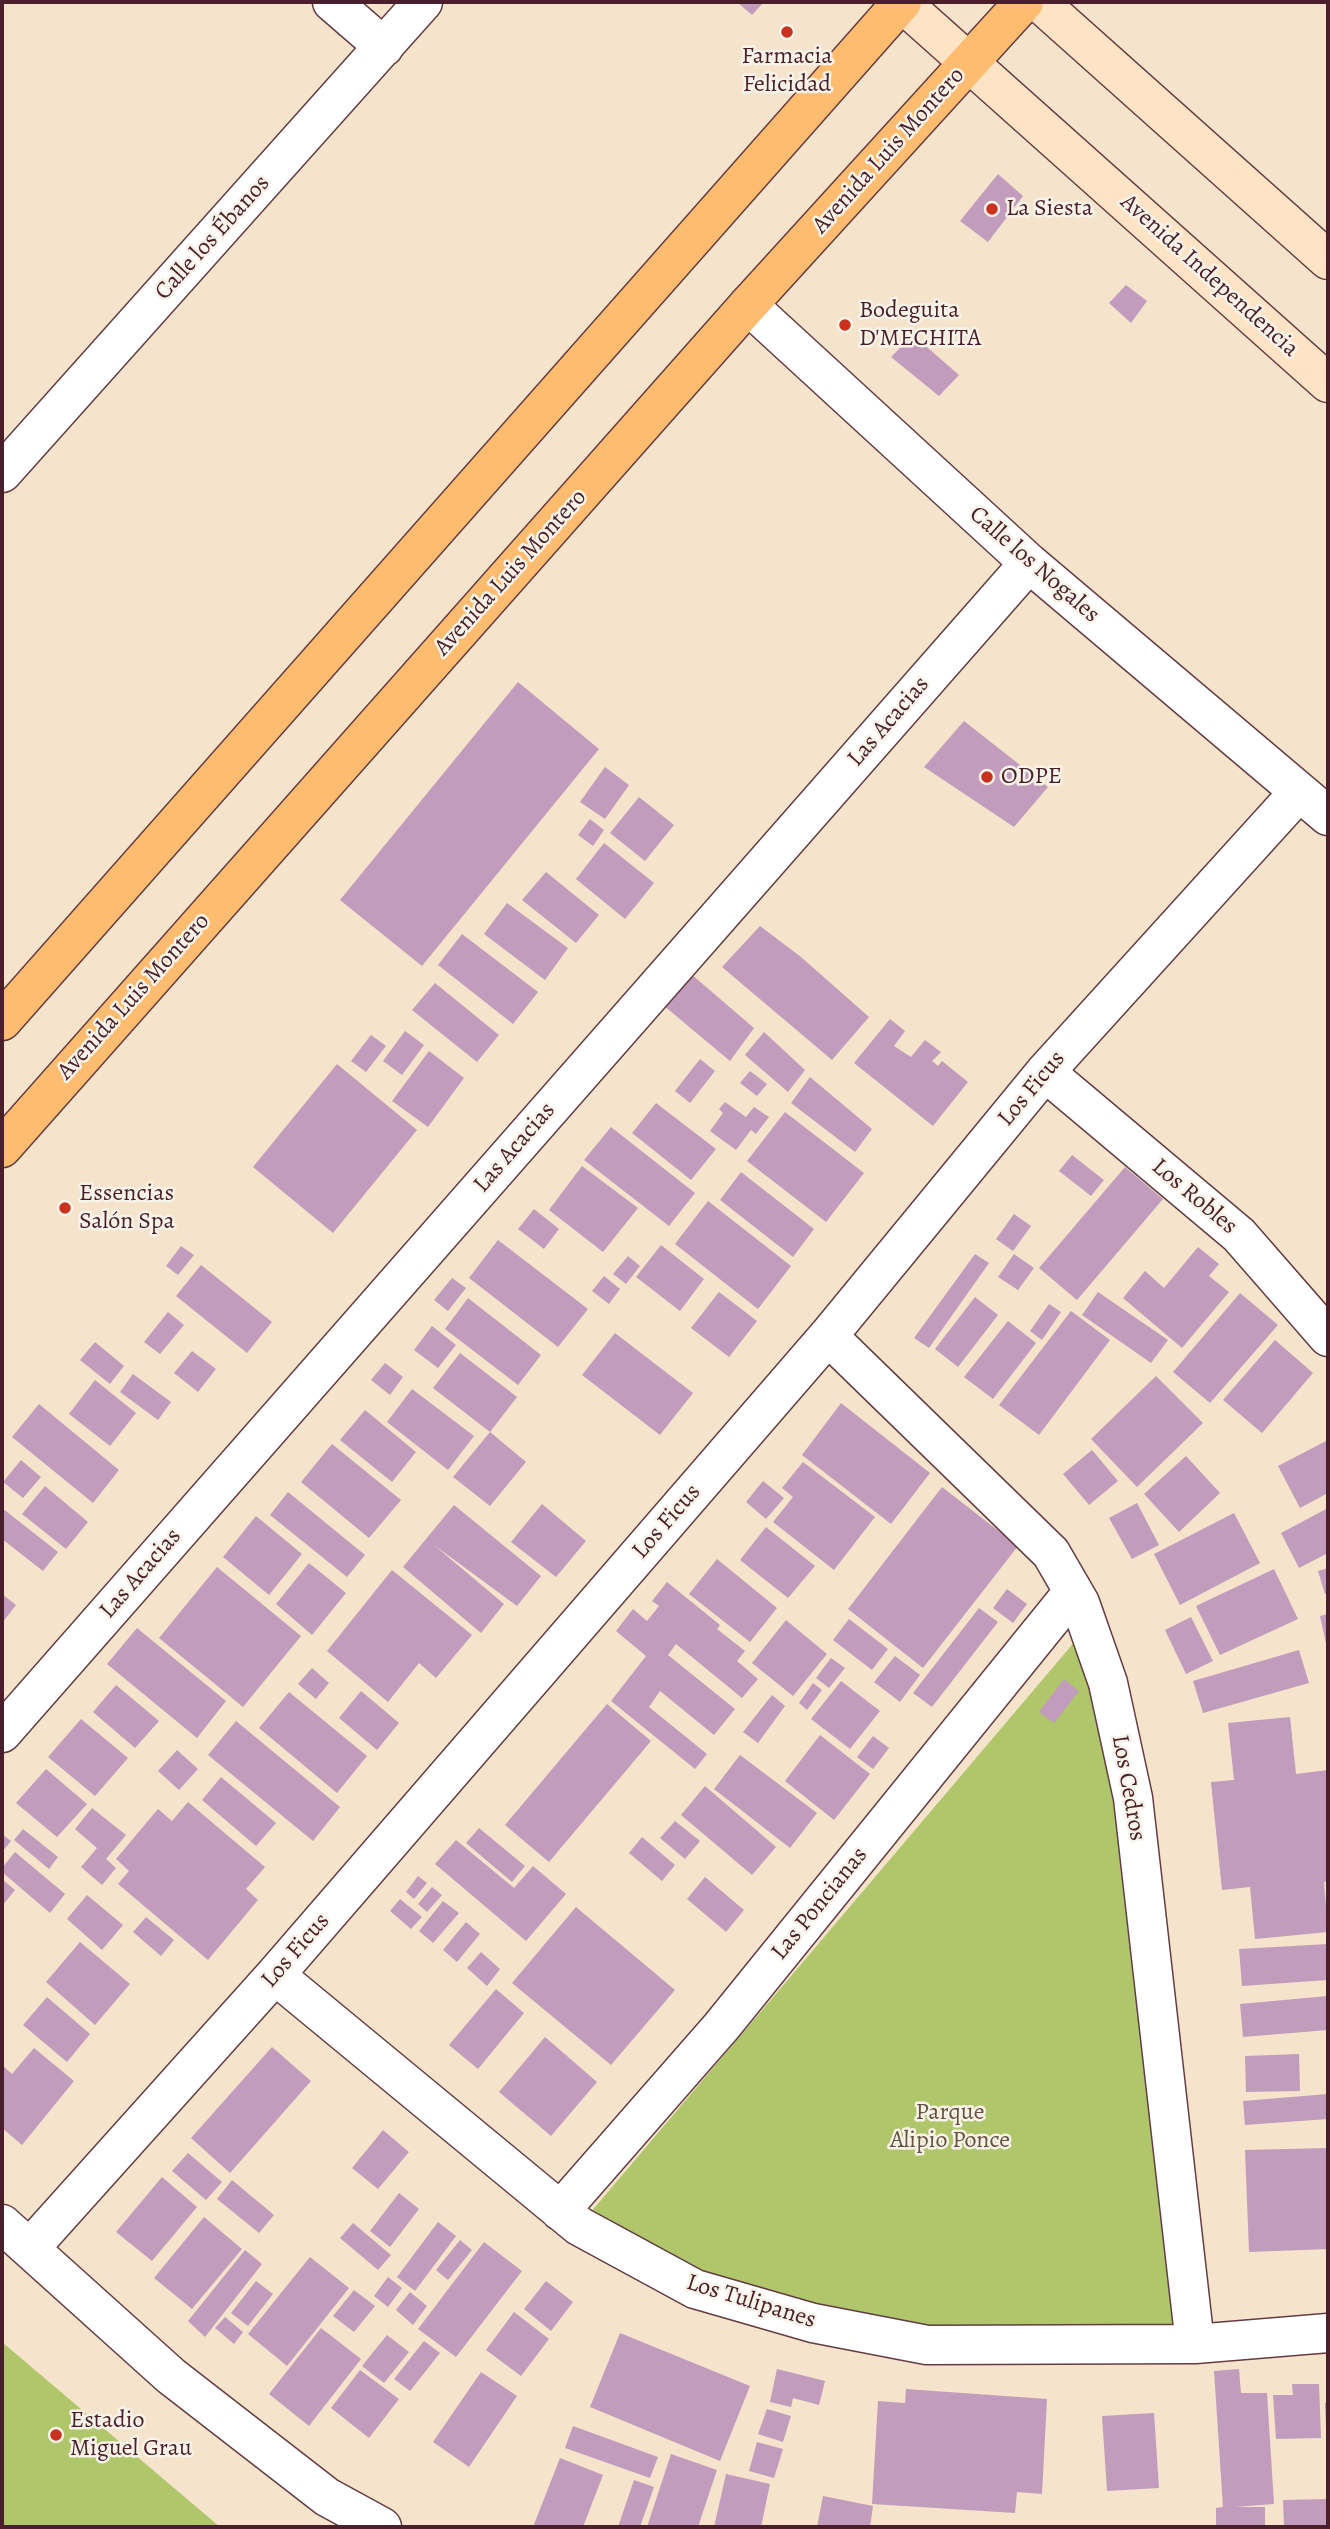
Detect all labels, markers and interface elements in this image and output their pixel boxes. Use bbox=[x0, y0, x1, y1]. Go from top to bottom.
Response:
marker: Farmacia Felicidad bbox=[779, 24, 795, 40]
place label: Farmacia Felicidad bbox=[742, 43, 832, 99]
street label: Avenida Luis Montero bbox=[807, 62, 971, 240]
street label: Calle los Ébanos bbox=[149, 170, 277, 306]
street label: Avenida Independencia bbox=[1114, 188, 1304, 364]
place label: La Siesta bbox=[1006, 195, 1093, 223]
marker: La Siesta bbox=[984, 201, 1000, 217]
place label: Bodeguita D'MECHITA bbox=[859, 297, 981, 353]
marker: Bodeguita D'MECHITA bbox=[837, 317, 853, 333]
street label: Avenida Luis Montero bbox=[429, 484, 593, 662]
street label: Calle los Nogales bbox=[963, 500, 1105, 630]
street label: Las Acacias bbox=[842, 671, 936, 773]
place label: ODPE bbox=[1001, 763, 1062, 791]
marker: ODPE bbox=[979, 769, 995, 785]
street label: Avenida Luis Montero bbox=[52, 908, 216, 1086]
street label: Los Ficus bbox=[992, 1045, 1072, 1133]
street label: Las Acacias bbox=[468, 1097, 562, 1199]
street label: Los Robles bbox=[1145, 1153, 1243, 1241]
place label: Essencias Salón Spa bbox=[79, 1180, 175, 1236]
marker: Essencias Salón Spa bbox=[57, 1200, 73, 1216]
street label: Los Ficus bbox=[627, 1479, 707, 1565]
street label: Las Acacias bbox=[94, 1523, 188, 1625]
street label: Los Cedros bbox=[1105, 1733, 1151, 1843]
street label: Las Poncianas bbox=[766, 1842, 874, 1966]
street label: Los Ficus bbox=[256, 1908, 336, 1994]
park label: Parque Alipio Ponce bbox=[890, 2099, 1010, 2155]
street label: Los Tulipanes bbox=[683, 2269, 819, 2335]
place label: Estadio Miguel Grau bbox=[70, 2407, 192, 2463]
marker: Estadio Miguel Grau bbox=[48, 2427, 64, 2443]

